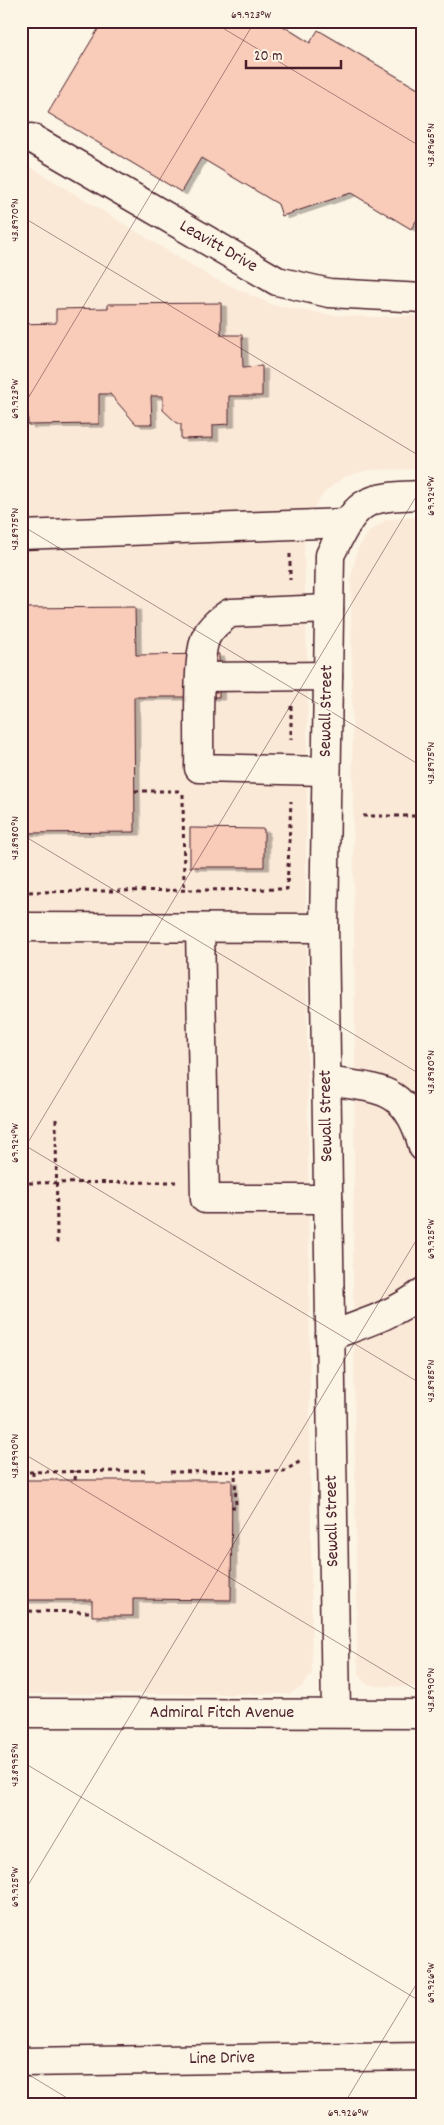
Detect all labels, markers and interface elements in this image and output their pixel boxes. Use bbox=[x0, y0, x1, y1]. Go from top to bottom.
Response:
text: 69.923°W bbox=[231, 7, 271, 24]
scale bar bbox=[246, 38, 342, 70]
text: 20 m bbox=[254, 46, 282, 68]
text: 43.8965°N bbox=[423, 123, 440, 167]
text: 43.8970°N bbox=[7, 198, 24, 242]
street label: Leavitt Drive bbox=[174, 215, 262, 280]
text: 69.923°W bbox=[7, 379, 24, 419]
text: 69.924°W bbox=[423, 476, 440, 516]
text: 43.8975°N bbox=[7, 508, 24, 550]
street label: Sewall Street bbox=[314, 664, 340, 757]
text: 43.8975°N bbox=[423, 742, 440, 784]
text: 43.8980°N bbox=[7, 816, 24, 860]
text: 43.8980°N bbox=[423, 1050, 440, 1094]
street label: Sewall Street bbox=[314, 1069, 340, 1162]
text: 69.924°W bbox=[7, 1123, 24, 1163]
text: 69.925°W bbox=[423, 1219, 440, 1259]
text: 43.8985°N bbox=[423, 1360, 440, 1402]
text: 43.8990°N bbox=[7, 1434, 24, 1478]
street label: Sewall Street bbox=[320, 1474, 346, 1567]
text: 43.8990°N bbox=[423, 1668, 440, 1712]
street label: Admiral Fitch Avenue bbox=[150, 1701, 294, 1726]
text: 43.8995°N bbox=[7, 1743, 24, 1787]
text: 69.925°W bbox=[7, 1867, 24, 1907]
text: 69.926°W bbox=[423, 1963, 440, 2003]
street label: Line Drive bbox=[189, 2046, 255, 2072]
text: 69.926°W bbox=[328, 2105, 368, 2122]

